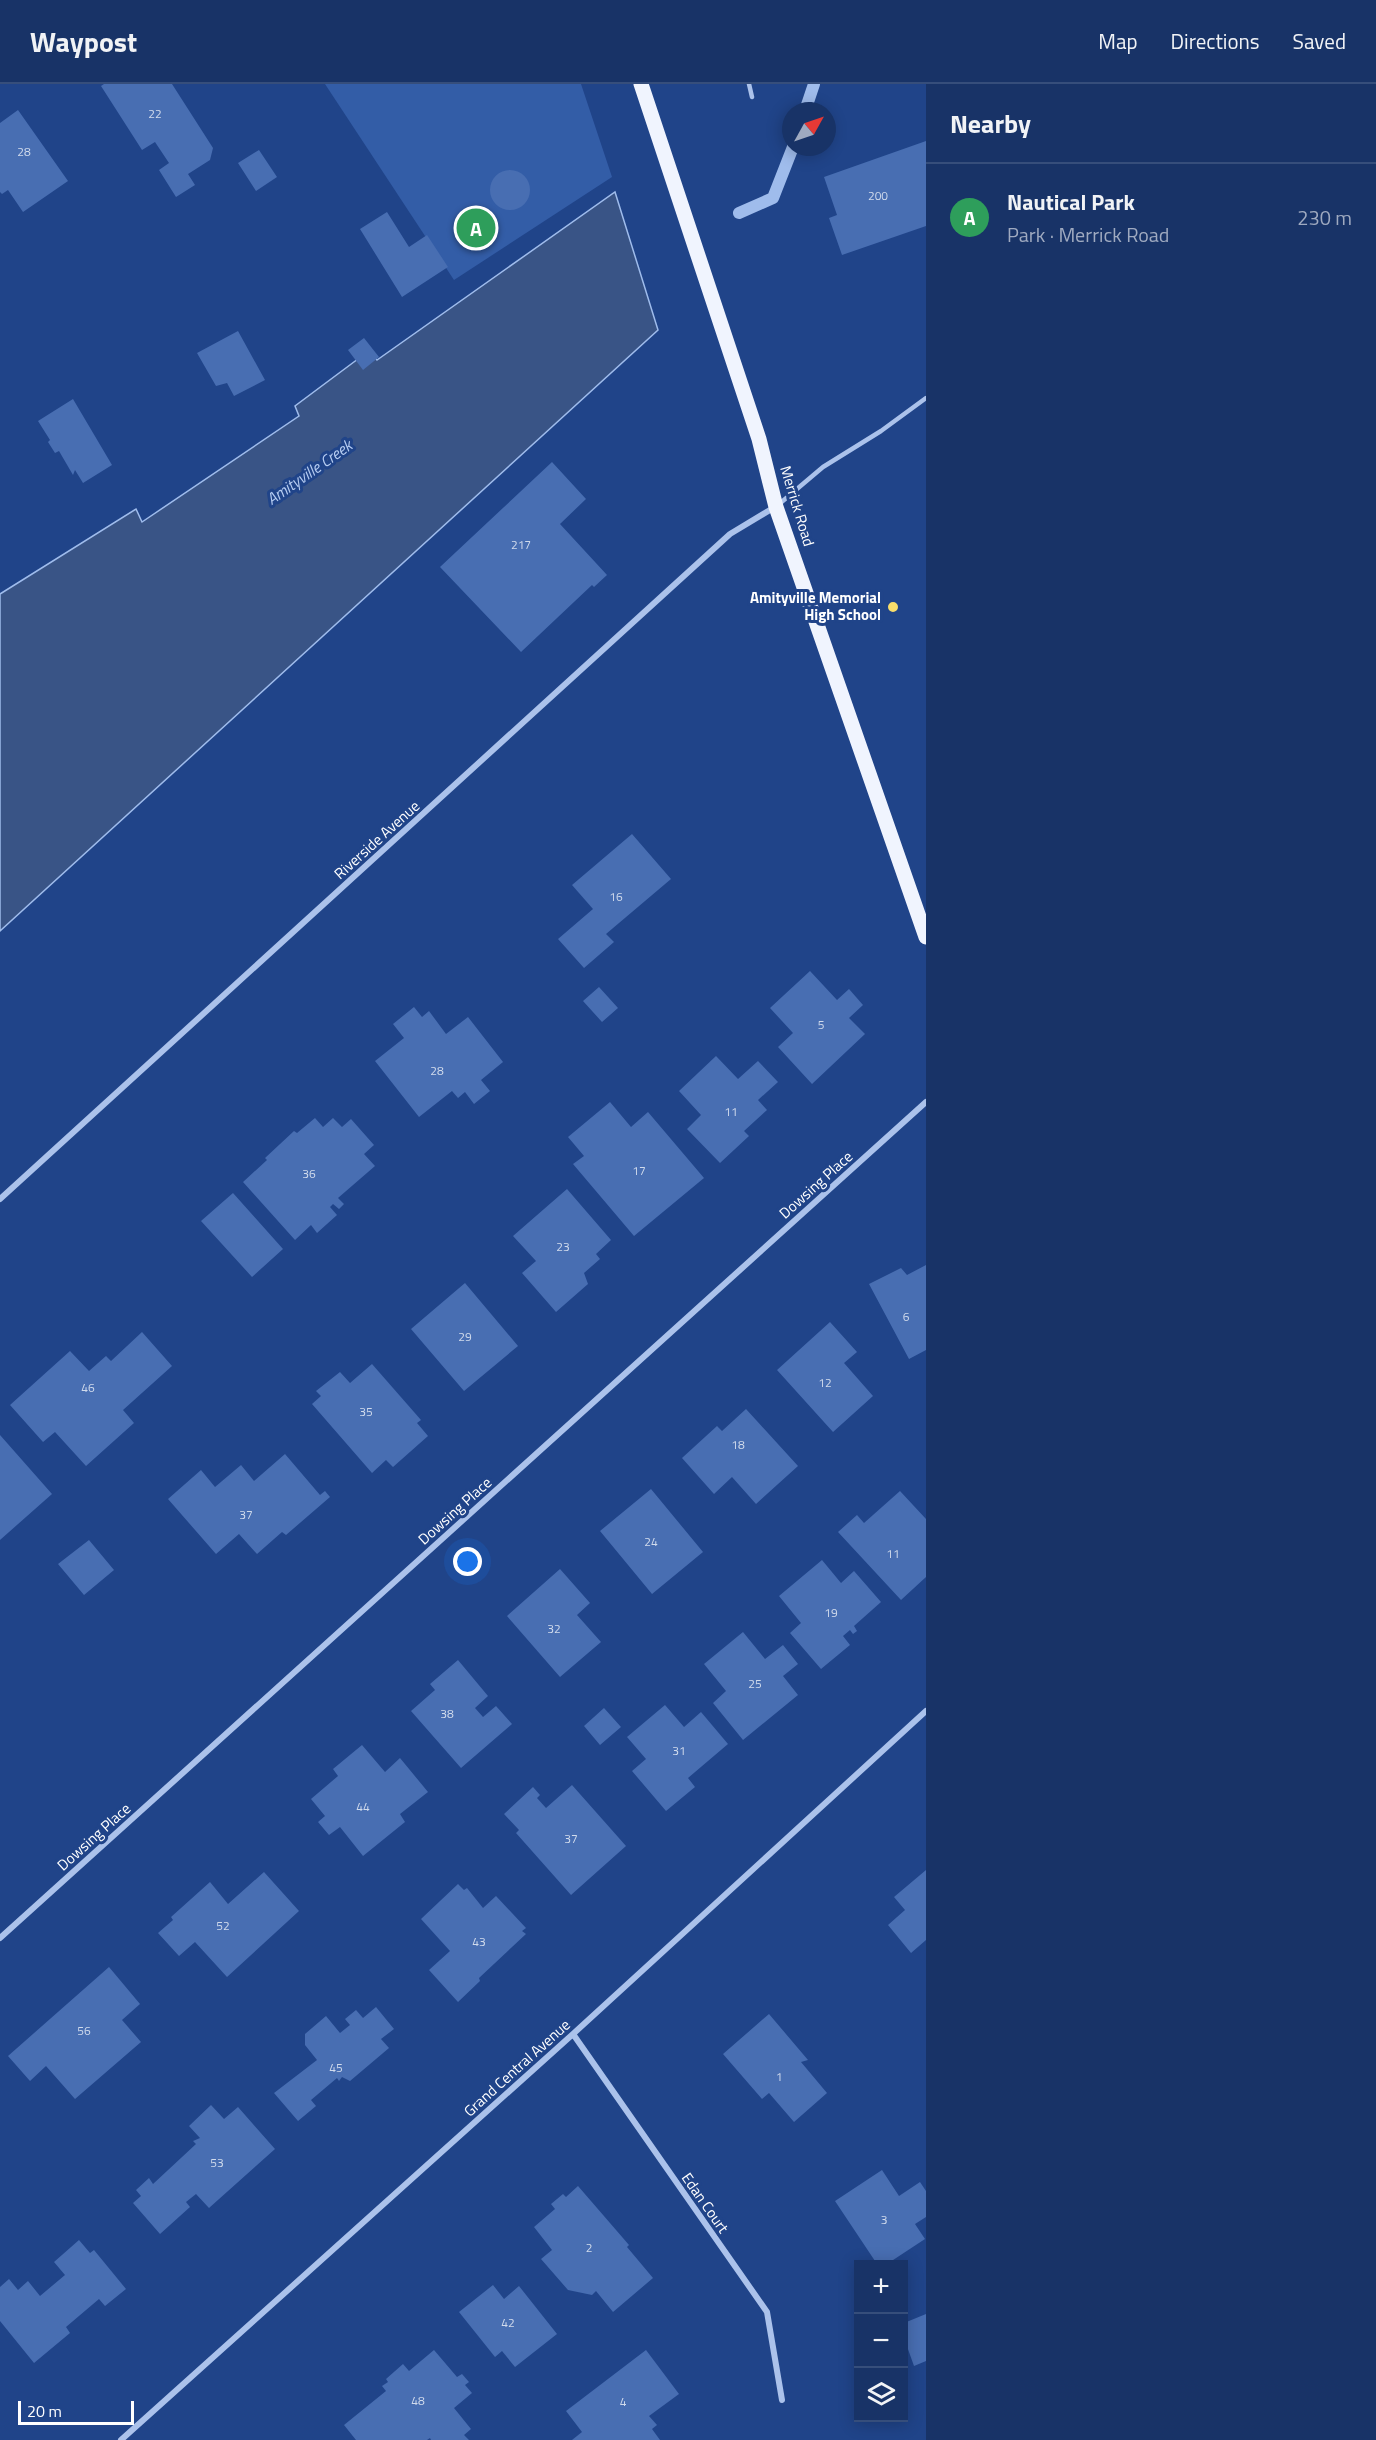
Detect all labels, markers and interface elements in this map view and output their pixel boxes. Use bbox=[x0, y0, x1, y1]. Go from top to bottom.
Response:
text: Waypost bbox=[30, 20, 137, 63]
text: Map bbox=[1098, 25, 1138, 57]
text: Directions bbox=[1171, 25, 1260, 57]
text: Saved bbox=[1293, 25, 1346, 57]
north arrow bbox=[782, 102, 836, 156]
house number: 22 bbox=[148, 104, 162, 123]
text: Nearby bbox=[950, 104, 1031, 143]
house number: 28 bbox=[17, 142, 31, 161]
text: Nautical Park bbox=[1007, 185, 1135, 219]
house number: 200 bbox=[868, 186, 888, 205]
text: A bbox=[963, 202, 976, 233]
text: 230 m bbox=[1297, 202, 1352, 233]
pin: A bbox=[456, 206, 496, 250]
text: Park · Merrick Road bbox=[1007, 219, 1169, 250]
water label: Amityville Creek bbox=[261, 432, 358, 511]
street label: Merrick Road bbox=[774, 463, 821, 549]
house number: 217 bbox=[511, 535, 531, 554]
place label: Amityville Memorial High School bbox=[750, 586, 881, 626]
marker: Amityville Memorial High School bbox=[886, 600, 900, 614]
street label: Riverside Avenue bbox=[329, 795, 425, 884]
house number: 16 bbox=[609, 887, 623, 906]
house number: 5 bbox=[818, 1015, 825, 1034]
house number: 28 bbox=[430, 1061, 444, 1080]
house number: 11 bbox=[724, 1102, 738, 1121]
street label: Dowsing Place bbox=[774, 1145, 858, 1224]
house number: 17 bbox=[632, 1161, 646, 1180]
house number: 36 bbox=[302, 1164, 316, 1183]
house number: 23 bbox=[556, 1237, 570, 1256]
house number: 6 bbox=[903, 1307, 910, 1326]
house number: 29 bbox=[458, 1327, 472, 1346]
house number: 12 bbox=[818, 1373, 832, 1392]
house number: 46 bbox=[81, 1378, 95, 1397]
house number: 35 bbox=[359, 1402, 373, 1421]
house number: 18 bbox=[731, 1435, 745, 1454]
street label: Dowsing Place bbox=[413, 1471, 497, 1550]
house number: 37 bbox=[239, 1505, 253, 1524]
house number: 24 bbox=[644, 1532, 658, 1551]
house number: 11 bbox=[886, 1544, 900, 1563]
your location bbox=[453, 1547, 482, 1576]
house number: 19 bbox=[824, 1603, 838, 1622]
house number: 32 bbox=[547, 1619, 561, 1638]
house number: 25 bbox=[748, 1674, 762, 1693]
house number: 38 bbox=[440, 1704, 454, 1723]
house number: 31 bbox=[672, 1741, 686, 1760]
street label: Dowsing Place bbox=[52, 1797, 136, 1876]
house number: 44 bbox=[356, 1797, 370, 1816]
house number: 37 bbox=[564, 1829, 578, 1848]
house number: 52 bbox=[216, 1916, 230, 1935]
house number: 43 bbox=[472, 1932, 486, 1951]
street label: Grand Central Avenue bbox=[458, 2013, 575, 2122]
house number: 56 bbox=[77, 2021, 91, 2040]
house number: 45 bbox=[329, 2058, 343, 2077]
house number: 1 bbox=[776, 2067, 782, 2086]
house number: 53 bbox=[210, 2153, 224, 2172]
street label: Edan Court bbox=[676, 2168, 735, 2238]
house number: 3 bbox=[881, 2210, 887, 2229]
house number: 2 bbox=[586, 2238, 592, 2257]
map controls bbox=[854, 2260, 908, 2422]
button: + bbox=[854, 2260, 908, 2314]
house number: 42 bbox=[501, 2313, 515, 2332]
button: − bbox=[854, 2314, 908, 2368]
button: layers bbox=[854, 2368, 908, 2422]
house number: 48 bbox=[411, 2391, 425, 2410]
house number: 4 bbox=[620, 2392, 627, 2411]
scale bar bbox=[18, 2398, 134, 2426]
text: 20 m bbox=[27, 2399, 62, 2423]

